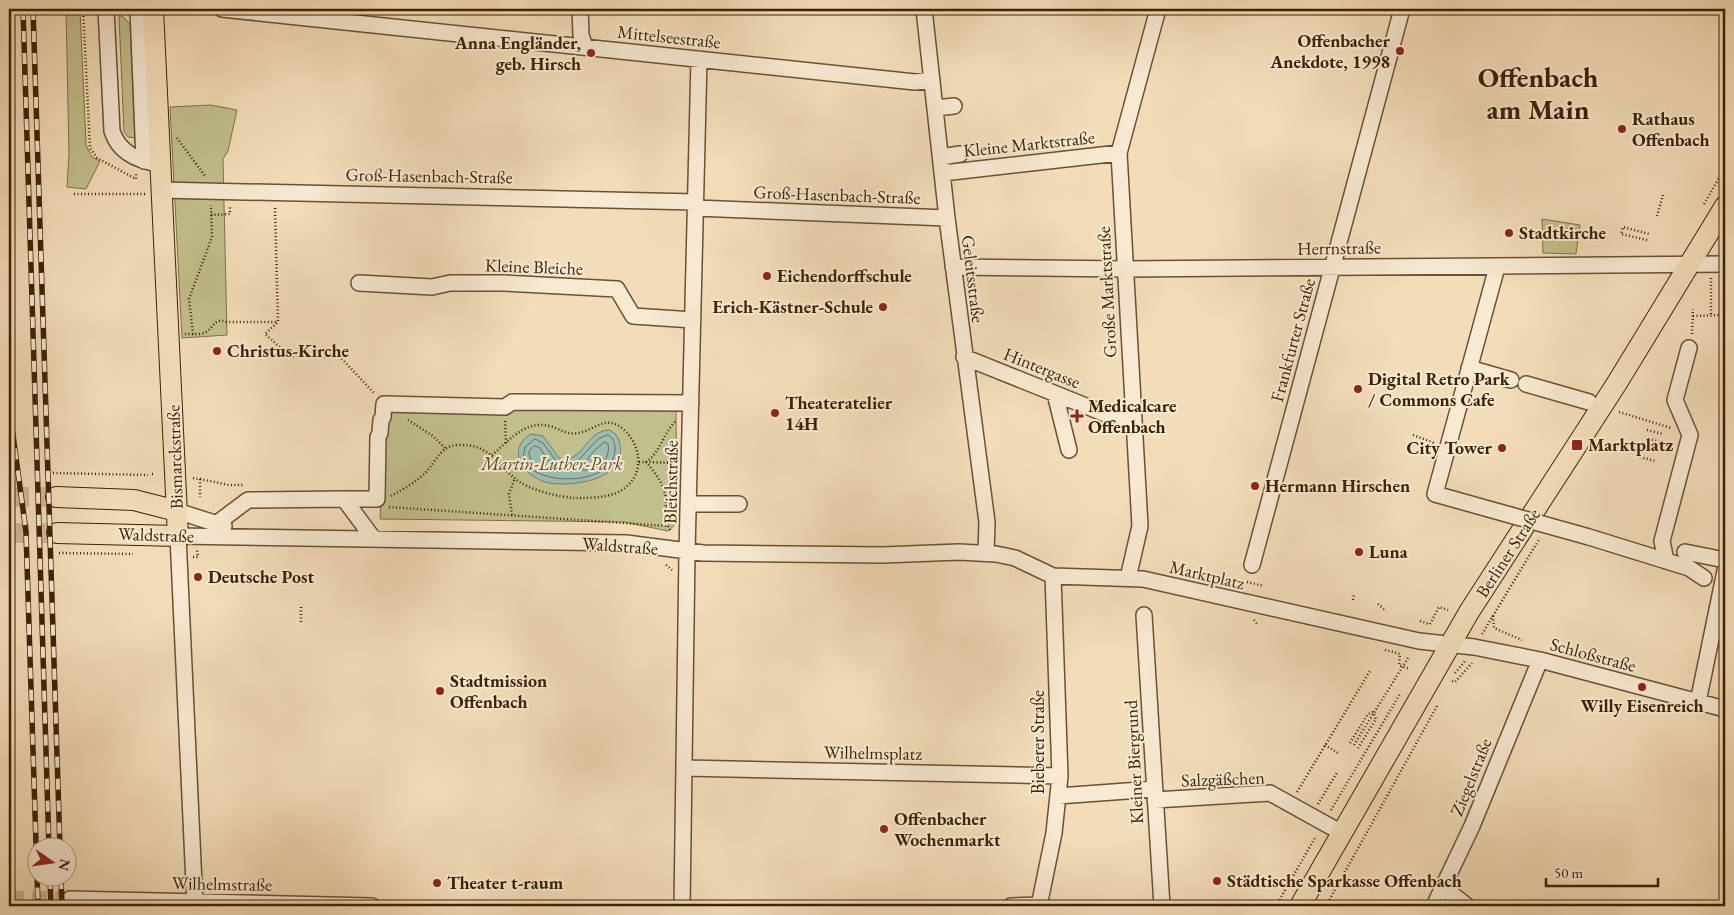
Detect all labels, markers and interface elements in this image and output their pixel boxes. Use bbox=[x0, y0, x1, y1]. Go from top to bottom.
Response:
street label: Mittelseestraße bbox=[616, 20, 722, 53]
place label: Offenbacher Anekdote, 1998 bbox=[1269, 29, 1391, 73]
place label: Anna Engländer, geb. Hirsch bbox=[454, 31, 581, 75]
marker: Offenbacher Anekdote, 1998 bbox=[1394, 45, 1406, 57]
marker: Anna Engländer, geb. Hirsch bbox=[585, 47, 597, 59]
district label: Offenbach am Main bbox=[1478, 59, 1599, 127]
place label: Rathaus Offenbach bbox=[1632, 107, 1710, 151]
marker: Rathaus Offenbach bbox=[1616, 123, 1628, 135]
street label: Kleine Marktstraße bbox=[962, 125, 1096, 162]
street label: Groß-Hasenbach-Straße bbox=[345, 163, 513, 188]
street label: Groß-Hasenbach-Straße bbox=[753, 180, 921, 209]
place label: Stadtkirche bbox=[1519, 221, 1607, 244]
street label: Große Marktstraße bbox=[1092, 226, 1121, 358]
marker: Stadtkirche bbox=[1503, 227, 1515, 239]
street label: Geleitsstraße bbox=[957, 234, 990, 324]
street label: Herrnstraße bbox=[1297, 235, 1381, 260]
street label: Kleine Bleiche bbox=[485, 253, 583, 280]
place label: Eichendorffschule bbox=[777, 264, 912, 287]
marker: Eichendorffschule bbox=[761, 270, 773, 282]
street label: Frankfurter Straße bbox=[1265, 275, 1320, 404]
place label: Erich-Kästner-Schule bbox=[713, 295, 873, 318]
marker: Erich-Kästner-Schule bbox=[877, 301, 889, 313]
place label: Christus-Kirche bbox=[227, 339, 349, 362]
street label: Hintergasse bbox=[1000, 342, 1084, 393]
marker: Christus-Kirche bbox=[211, 345, 223, 357]
place label: Digital Retro Park / Commons Cafe bbox=[1368, 367, 1511, 411]
marker: Digital Retro Park / Commons Cafe bbox=[1352, 383, 1364, 395]
place label: Theateratelier 14H bbox=[785, 391, 893, 435]
place label: Medicalcare Offenbach bbox=[1088, 394, 1177, 438]
street label: Bismarckstraße bbox=[161, 404, 188, 510]
marker: Theateratelier 14H bbox=[769, 407, 781, 419]
marker: Medicalcare Offenbach bbox=[1070, 409, 1084, 423]
place label: Marktplatz bbox=[1588, 433, 1673, 456]
place label: City Tower bbox=[1407, 436, 1493, 459]
marker: Marktplatz bbox=[1570, 438, 1584, 452]
street label: Bleichstraße bbox=[658, 440, 683, 524]
marker: City Tower bbox=[1496, 442, 1508, 454]
park label: Martin-Luther-Park bbox=[480, 452, 623, 475]
place label: Hermann Hirschen bbox=[1265, 474, 1410, 497]
marker: Hermann Hirschen bbox=[1249, 480, 1261, 492]
street label: Berliner Straße bbox=[1470, 504, 1545, 602]
street label: Waldstraße bbox=[118, 522, 194, 547]
street label: Waldstraße bbox=[581, 531, 659, 560]
place label: Luna bbox=[1369, 540, 1408, 563]
marker: Luna bbox=[1353, 546, 1365, 558]
street label: Marktplatz bbox=[1167, 555, 1247, 594]
place label: Deutsche Post bbox=[208, 565, 314, 588]
marker: Deutsche Post bbox=[192, 571, 204, 583]
street label: Schloßstraße bbox=[1548, 632, 1639, 677]
place label: Stadtmission Offenbach bbox=[450, 669, 547, 713]
marker: Willy Eisenreich bbox=[1636, 681, 1648, 693]
marker: Stadtmission Offenbach bbox=[434, 685, 446, 697]
street label: Bieberer Straße bbox=[1026, 690, 1049, 794]
place label: Willy Eisenreich bbox=[1580, 694, 1704, 717]
street label: Kleiner Biergrund bbox=[1119, 699, 1148, 825]
street label: Ziegelstraße bbox=[1444, 734, 1497, 819]
street label: Wilhelmsplatz bbox=[824, 740, 923, 765]
street label: Salzgäßchen bbox=[1181, 766, 1266, 791]
place label: Offenbacher Wochenmarkt bbox=[894, 807, 1001, 851]
marker: Offenbacher Wochenmarkt bbox=[878, 823, 890, 835]
north arrow bbox=[28, 838, 78, 888]
scale bar bbox=[1546, 855, 1659, 887]
text: N bbox=[54, 857, 75, 873]
text: 50 m bbox=[1554, 863, 1583, 882]
place label: Städtische Sparkasse Offenbach bbox=[1227, 869, 1462, 892]
street label: Wilhelmstraße bbox=[172, 871, 272, 896]
place label: Theater t-raum bbox=[447, 871, 564, 894]
marker: Städtische Sparkasse Offenbach bbox=[1211, 875, 1223, 887]
marker: Theater t-raum bbox=[431, 877, 443, 889]

